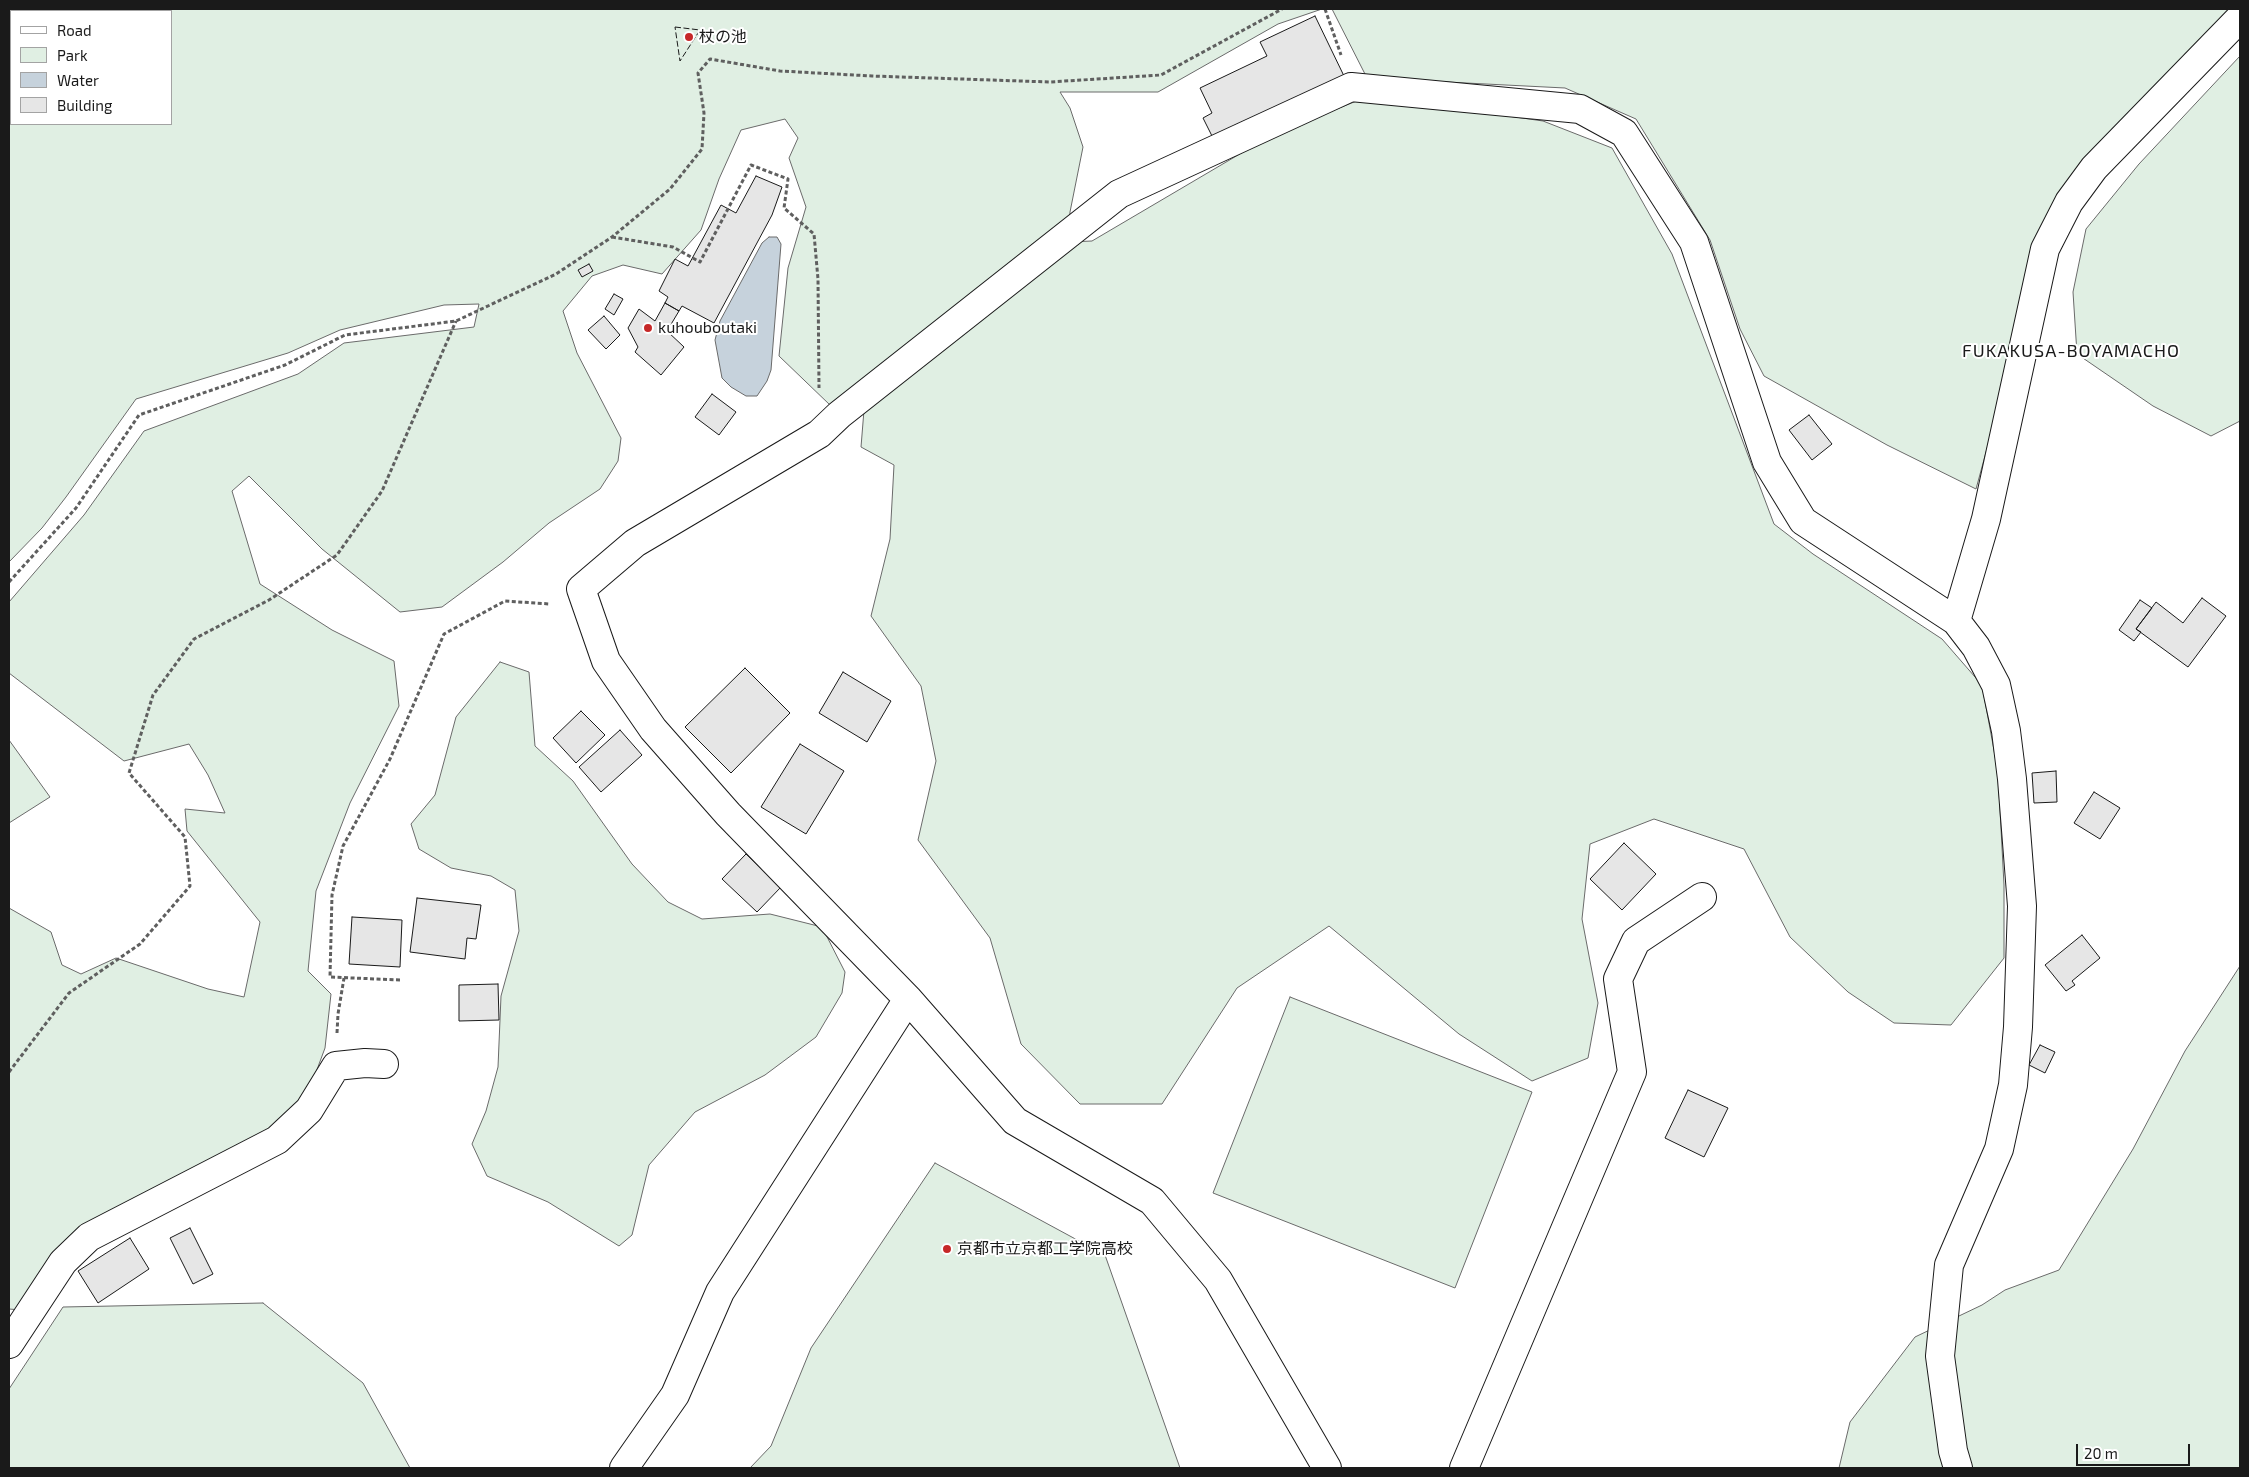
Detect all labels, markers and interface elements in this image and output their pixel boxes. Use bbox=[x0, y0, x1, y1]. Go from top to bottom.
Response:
legend bbox=[10, 10, 172, 125]
text: Road bbox=[57, 21, 92, 39]
place label: 杖の池 bbox=[699, 27, 747, 47]
marker: 杖の池 bbox=[683, 31, 695, 43]
text: Park bbox=[57, 46, 88, 64]
text: Water bbox=[57, 71, 99, 89]
text: Building bbox=[57, 96, 112, 114]
place label: kuhouboutaki bbox=[658, 318, 757, 338]
marker: kuhouboutaki bbox=[642, 322, 654, 334]
district label: FUKAKUSA-BOYAMACHO bbox=[1960, 340, 2182, 362]
place label: 京都市立京都工学院高校 bbox=[957, 1239, 1133, 1259]
marker: 京都市立京都工学院高校 bbox=[941, 1243, 953, 1255]
scale bar bbox=[2079, 1434, 2193, 1466]
text: 20 m bbox=[2084, 1444, 2118, 1462]

